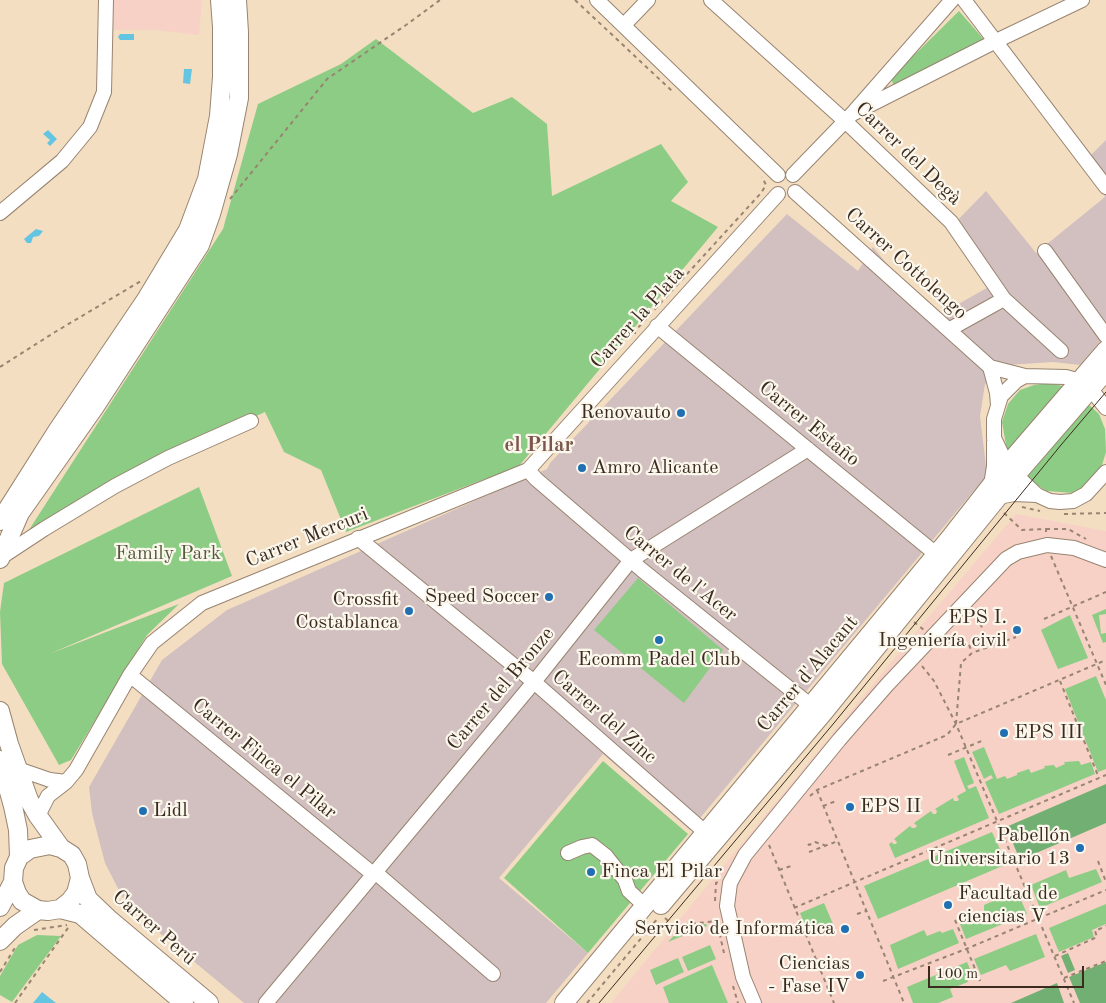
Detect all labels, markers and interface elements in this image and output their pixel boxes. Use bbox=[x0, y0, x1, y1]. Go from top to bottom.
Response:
street label: Carrer del Degà bbox=[850, 97, 966, 211]
street label: Carrer Cottolengo bbox=[840, 203, 972, 325]
street label: Carrer la Plata bbox=[586, 262, 690, 374]
street label: Carrer Estaño bbox=[754, 376, 864, 472]
place label: Renovauto bbox=[580, 401, 671, 425]
marker: Renovauto bbox=[675, 407, 687, 419]
district label: el Pilar bbox=[504, 432, 574, 458]
place label: Amro Alicante bbox=[592, 456, 719, 480]
marker: Amro Alicante bbox=[576, 462, 588, 474]
street label: Carrer Mercuri bbox=[242, 503, 372, 573]
street label: Carrer de l'Acer bbox=[618, 521, 742, 627]
park label: Family Park bbox=[115, 542, 221, 566]
place label: Speed Soccer bbox=[425, 585, 539, 609]
place label: Crossfit Costablanca bbox=[295, 588, 399, 635]
marker: Speed Soccer bbox=[543, 591, 555, 603]
marker: Crossfit Costablanca bbox=[403, 605, 415, 617]
place label: EPS I. Ingeniería civil bbox=[878, 606, 1007, 653]
street label: Carrer d'Alacant bbox=[752, 611, 864, 737]
street label: Carrer del Bronze bbox=[442, 622, 560, 756]
marker: EPS I. Ingeniería civil bbox=[1011, 624, 1023, 636]
marker: Ecomm Padel Club bbox=[653, 634, 665, 646]
place label: Ecomm Padel Club bbox=[578, 648, 740, 672]
street label: Carrer del Zinc bbox=[547, 665, 661, 769]
street label: Carrer Finca el Pilar bbox=[187, 693, 341, 825]
place label: EPS III bbox=[1014, 721, 1083, 745]
marker: EPS III bbox=[998, 727, 1010, 739]
place label: EPS II bbox=[860, 795, 921, 819]
place label: Lidl bbox=[153, 799, 188, 823]
marker: EPS II bbox=[844, 801, 856, 813]
marker: Lidl bbox=[137, 805, 149, 817]
place label: Pabellón Universitario 13 bbox=[928, 824, 1070, 871]
marker: Pabellón Universitario 13 bbox=[1074, 842, 1086, 854]
place label: Finca El Pilar bbox=[601, 860, 722, 884]
marker: Finca El Pilar bbox=[585, 866, 597, 878]
place label: Facultad de ciencias V bbox=[958, 882, 1057, 929]
street label: Carrer Perú bbox=[107, 885, 201, 971]
marker: Facultad de ciencias V bbox=[942, 899, 954, 911]
place label: Servicio de Informática bbox=[634, 917, 835, 941]
marker: Servicio de Informática bbox=[839, 923, 851, 935]
place label: Ciencias - Fase IV bbox=[768, 952, 850, 999]
scale bar bbox=[931, 956, 1087, 988]
text: 100 m bbox=[936, 967, 978, 982]
marker: Ciencias - Fase IV bbox=[854, 969, 866, 981]

